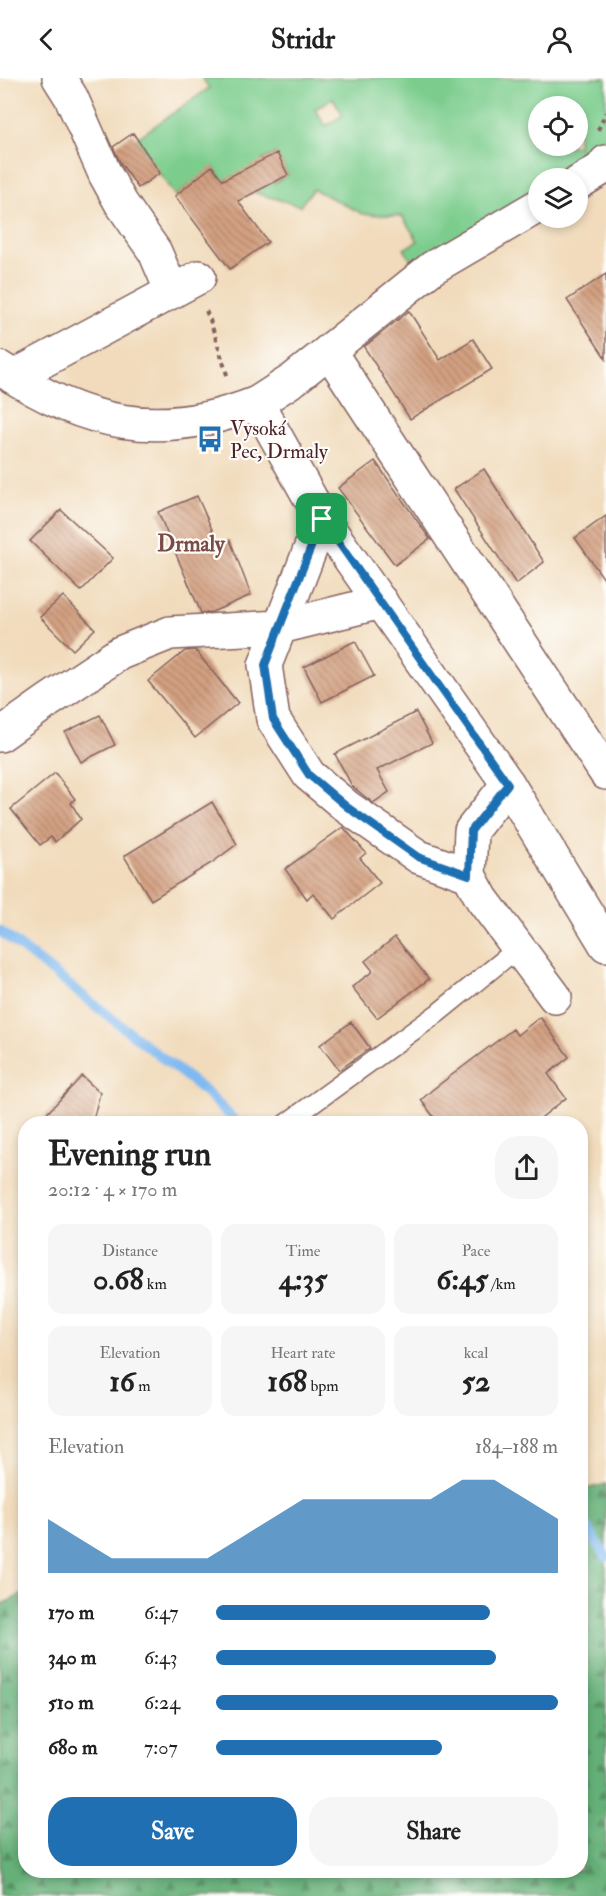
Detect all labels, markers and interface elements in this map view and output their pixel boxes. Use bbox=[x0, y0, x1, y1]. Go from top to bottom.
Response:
icon: back bbox=[30, 23, 63, 56]
text: Stridr bbox=[271, 23, 335, 56]
icon: person bbox=[543, 23, 576, 56]
map controls bbox=[528, 96, 588, 228]
button: locate bbox=[528, 96, 588, 156]
button: layers bbox=[528, 168, 588, 228]
place label: Vysoká Pec, Drmaly bbox=[230, 416, 329, 464]
bus stop icon: Vysoká Pec, Drmaly bbox=[195, 424, 225, 454]
pin bbox=[296, 493, 347, 544]
icon: arrive bbox=[305, 502, 338, 535]
district label: Drmaly bbox=[157, 530, 226, 559]
text: Evening run bbox=[48, 1134, 211, 1175]
button: share bbox=[495, 1136, 558, 1199]
text: 20:12 · 4 × 170 m bbox=[48, 1177, 177, 1202]
text: Distance bbox=[102, 1241, 158, 1261]
text: Time bbox=[286, 1241, 320, 1261]
text: Pace bbox=[462, 1241, 490, 1261]
text: 0.68 bbox=[93, 1261, 144, 1298]
text: 4:35 bbox=[279, 1261, 327, 1298]
text: 6:45 bbox=[436, 1261, 488, 1298]
text: km bbox=[144, 1274, 167, 1294]
text: /km bbox=[488, 1274, 516, 1294]
text: Elevation bbox=[100, 1343, 160, 1363]
text: Heart rate bbox=[270, 1343, 336, 1363]
text: kcal bbox=[464, 1343, 488, 1363]
text: 16 bbox=[109, 1363, 135, 1400]
text: 168 bbox=[267, 1363, 307, 1400]
text: 52 bbox=[462, 1363, 490, 1400]
text: m bbox=[135, 1376, 151, 1396]
text: bpm bbox=[307, 1376, 339, 1396]
text: Elevation bbox=[48, 1434, 124, 1459]
text: 184–188 m bbox=[475, 1434, 558, 1459]
text: 170 m bbox=[48, 1600, 94, 1625]
text: 6:47 bbox=[144, 1600, 179, 1625]
text: 340 m bbox=[48, 1645, 96, 1670]
text: 6:43 bbox=[144, 1645, 178, 1670]
text: 510 m bbox=[48, 1690, 94, 1715]
text: 6:24 bbox=[144, 1690, 180, 1715]
text: 680 m bbox=[48, 1735, 97, 1760]
text: 7:07 bbox=[144, 1735, 178, 1760]
button: Save bbox=[48, 1797, 297, 1866]
button: Share bbox=[309, 1797, 558, 1866]

